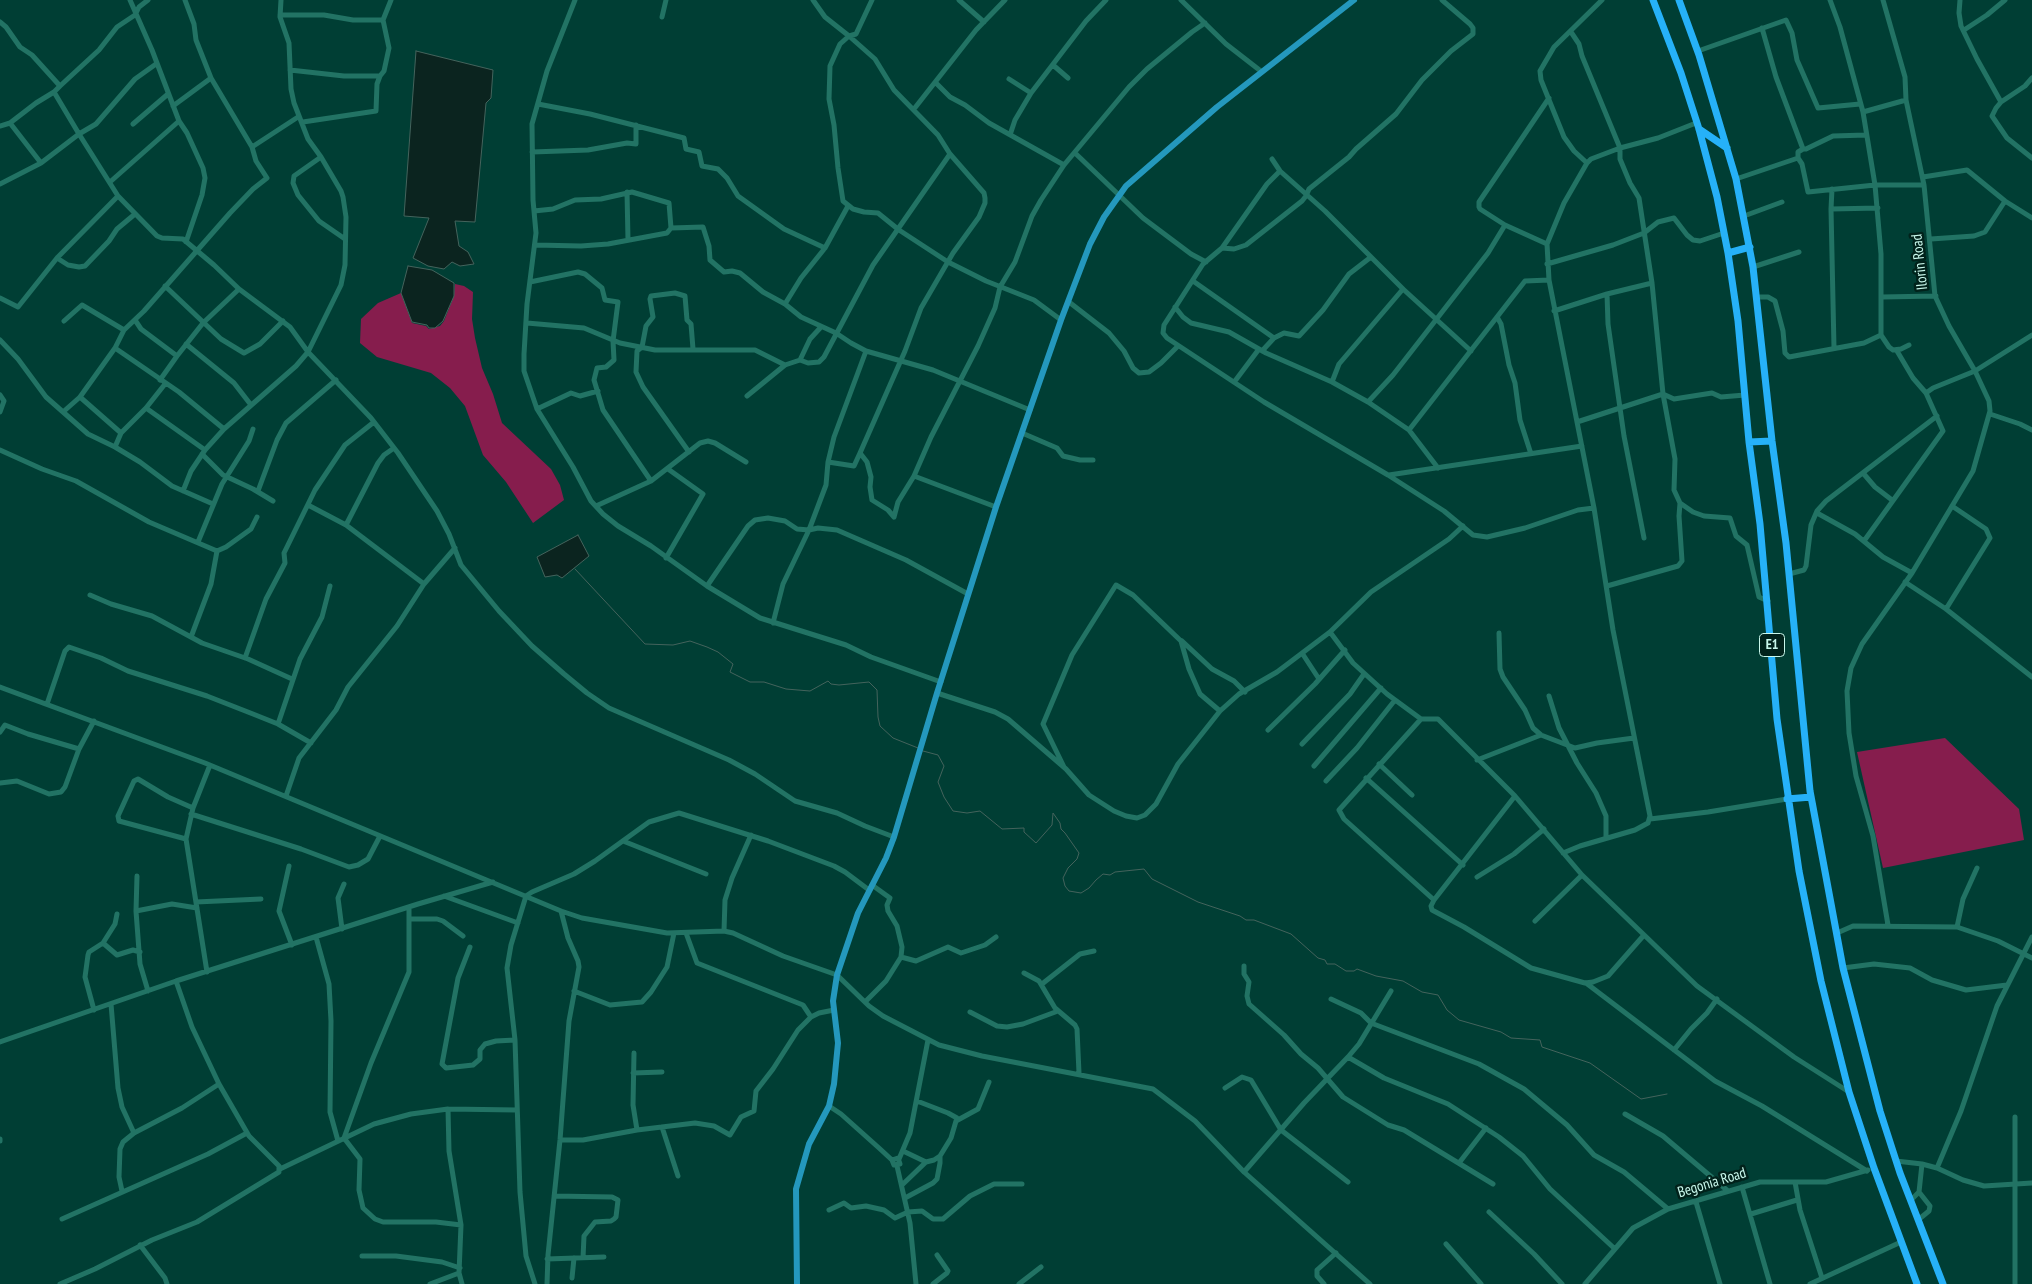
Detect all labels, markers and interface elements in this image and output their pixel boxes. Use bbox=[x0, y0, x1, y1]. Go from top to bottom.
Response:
street label: Ilorin Road bbox=[1908, 233, 1932, 291]
road number: E1 bbox=[1760, 634, 1784, 656]
street label: Begonia Road bbox=[1676, 1164, 1748, 1202]

